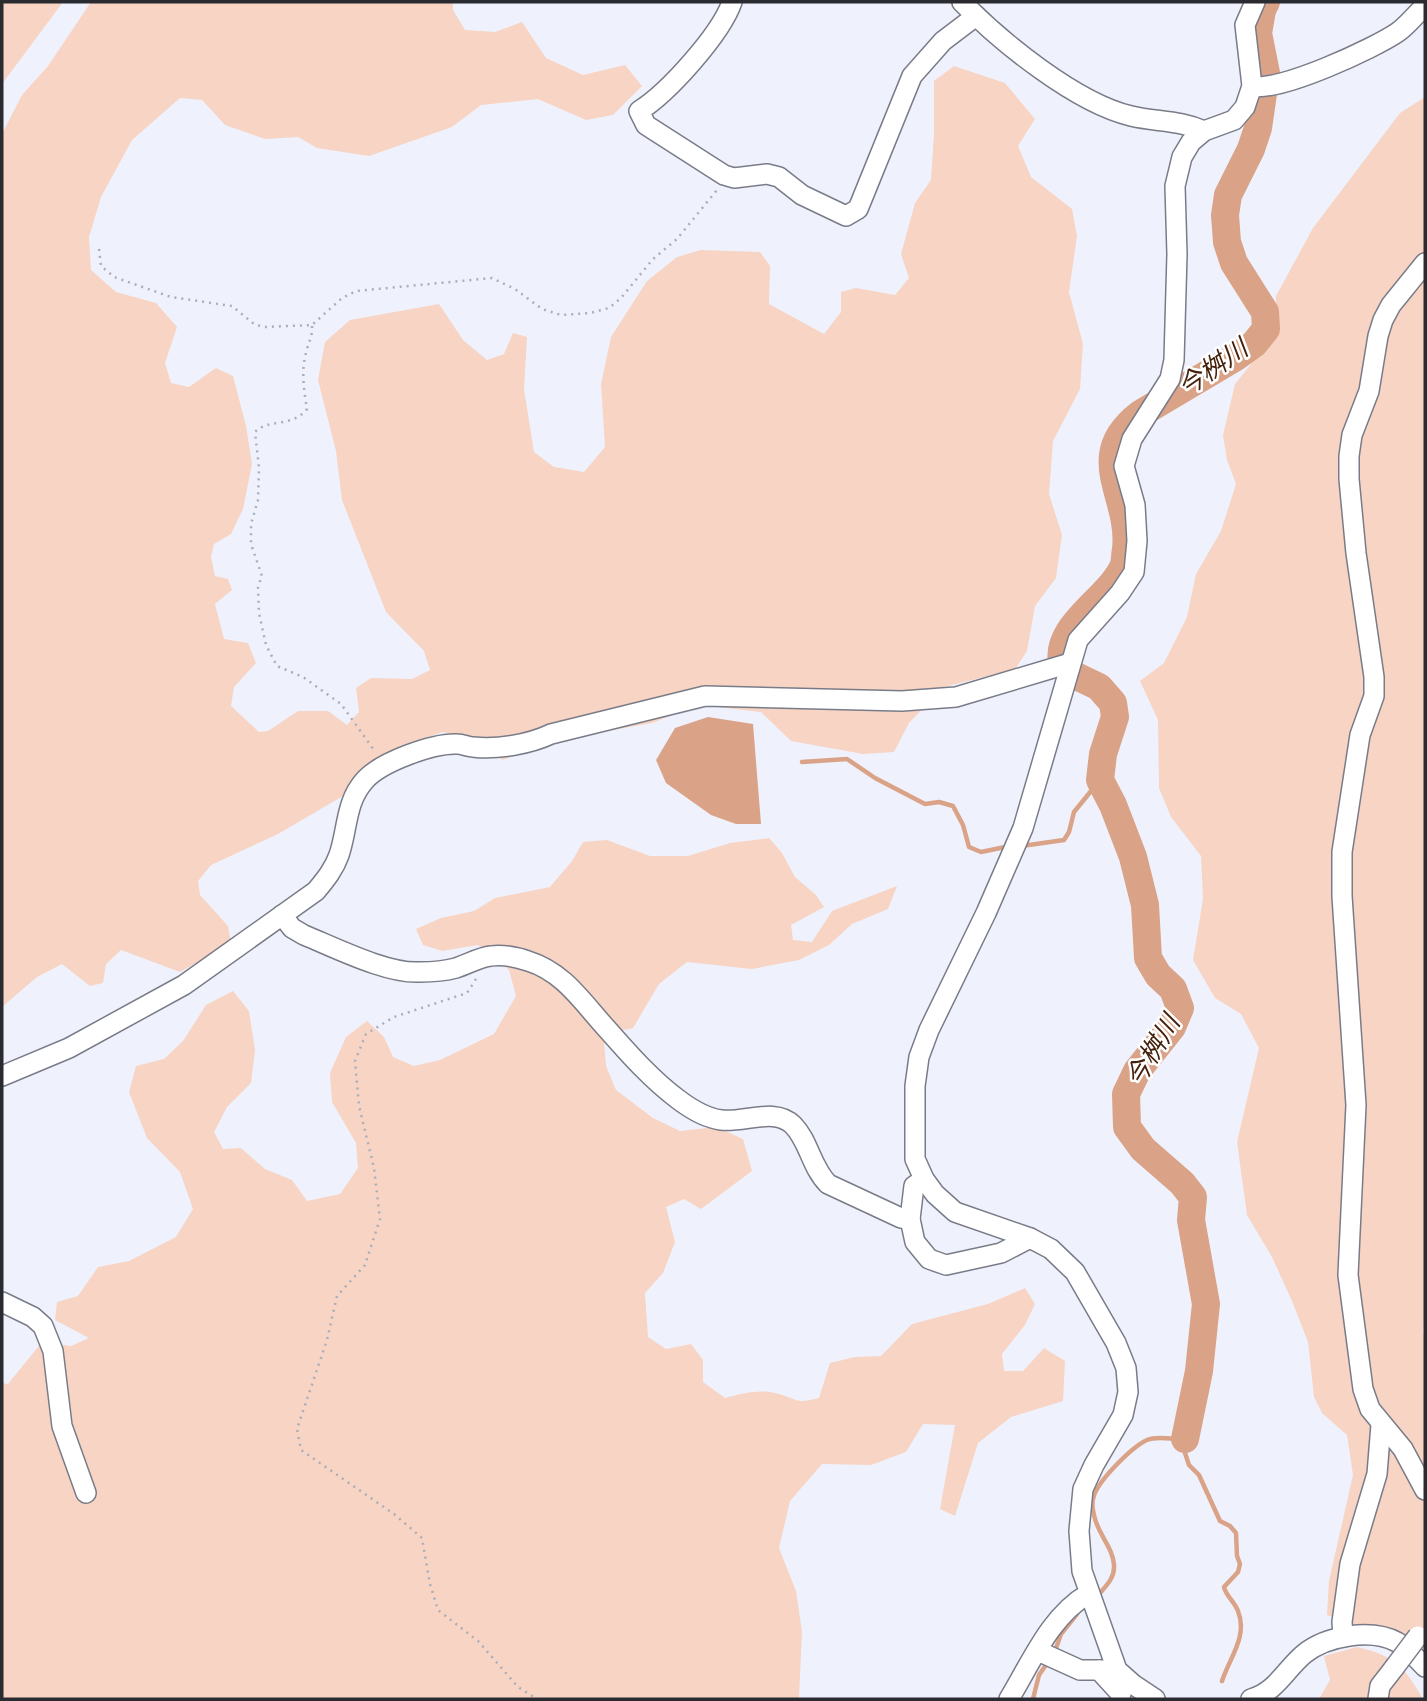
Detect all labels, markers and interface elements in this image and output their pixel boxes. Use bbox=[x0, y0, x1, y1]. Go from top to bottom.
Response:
water label: 今桝川 bbox=[1172, 331, 1256, 403]
water label: 今桝川 bbox=[1120, 1007, 1188, 1092]

